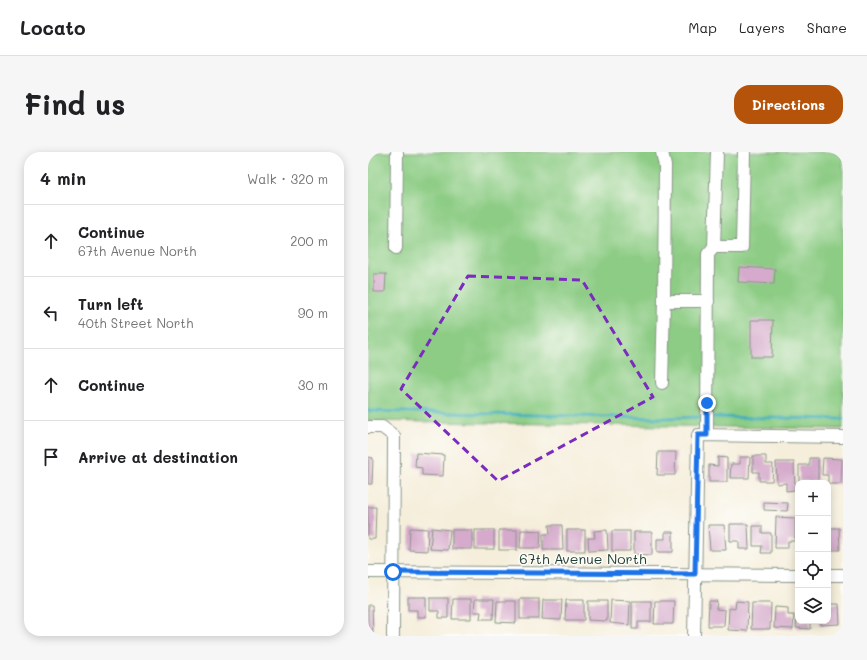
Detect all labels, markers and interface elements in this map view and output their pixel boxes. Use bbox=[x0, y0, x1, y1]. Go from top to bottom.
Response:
text: Locato bbox=[20, 15, 86, 40]
text: Map bbox=[688, 18, 717, 37]
text: Layers bbox=[739, 18, 785, 37]
text: Share bbox=[807, 18, 847, 37]
button: Directions bbox=[734, 85, 843, 124]
text: Find us bbox=[24, 86, 125, 122]
text: 4 min bbox=[40, 167, 86, 189]
text: Walk · 320 m bbox=[247, 170, 328, 187]
text: Continue bbox=[78, 222, 145, 242]
icon: ahead bbox=[40, 230, 62, 252]
text: 200 m bbox=[290, 232, 328, 249]
text: 67th Avenue North bbox=[78, 242, 196, 259]
text: Turn left bbox=[78, 294, 143, 314]
icon: left bbox=[40, 302, 62, 324]
text: 90 m bbox=[298, 304, 328, 321]
text: 40th Street North bbox=[78, 314, 193, 331]
icon: ahead bbox=[40, 374, 62, 396]
text: Continue bbox=[78, 375, 145, 395]
text: 30 m bbox=[298, 376, 328, 393]
route end bbox=[698, 394, 716, 412]
icon: arrive bbox=[40, 446, 62, 468]
text: Arrive at destination bbox=[78, 447, 238, 467]
map controls bbox=[795, 480, 831, 624]
button: + bbox=[795, 480, 831, 516]
button: − bbox=[795, 516, 831, 552]
street label: 67th Avenue North bbox=[519, 549, 647, 568]
button: locate bbox=[795, 552, 831, 588]
route start bbox=[384, 563, 402, 581]
button: layers bbox=[795, 588, 831, 624]

